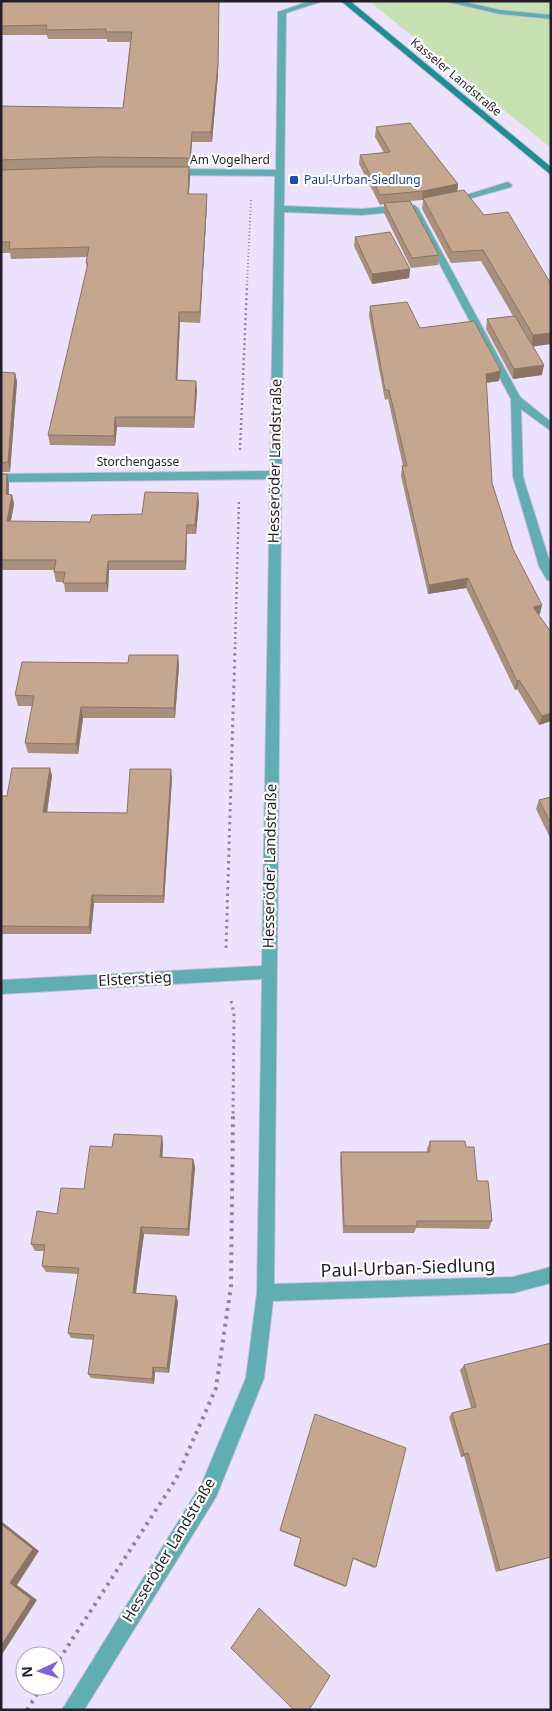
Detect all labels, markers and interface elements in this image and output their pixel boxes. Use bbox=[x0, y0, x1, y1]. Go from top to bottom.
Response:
street label: Kasseler Landstraße bbox=[407, 33, 506, 120]
street label: Am Vogelherd bbox=[190, 151, 270, 168]
place label: Paul-Urban-Siedlung bbox=[304, 171, 421, 188]
marker: Paul-Urban-Siedlung bbox=[288, 174, 300, 186]
street label: Hesseröder Landstraße bbox=[263, 378, 285, 544]
street label: Storchengasse bbox=[97, 453, 180, 470]
street label: Hesseröder Landstraße bbox=[258, 783, 280, 949]
street label: Elsterstieg bbox=[98, 966, 172, 990]
street label: Paul-Urban-Siedlung bbox=[320, 1252, 496, 1282]
street label: Hesseröder Landstraße bbox=[117, 1474, 219, 1625]
north arrow bbox=[15, 1646, 65, 1696]
text: N bbox=[17, 1666, 36, 1678]

